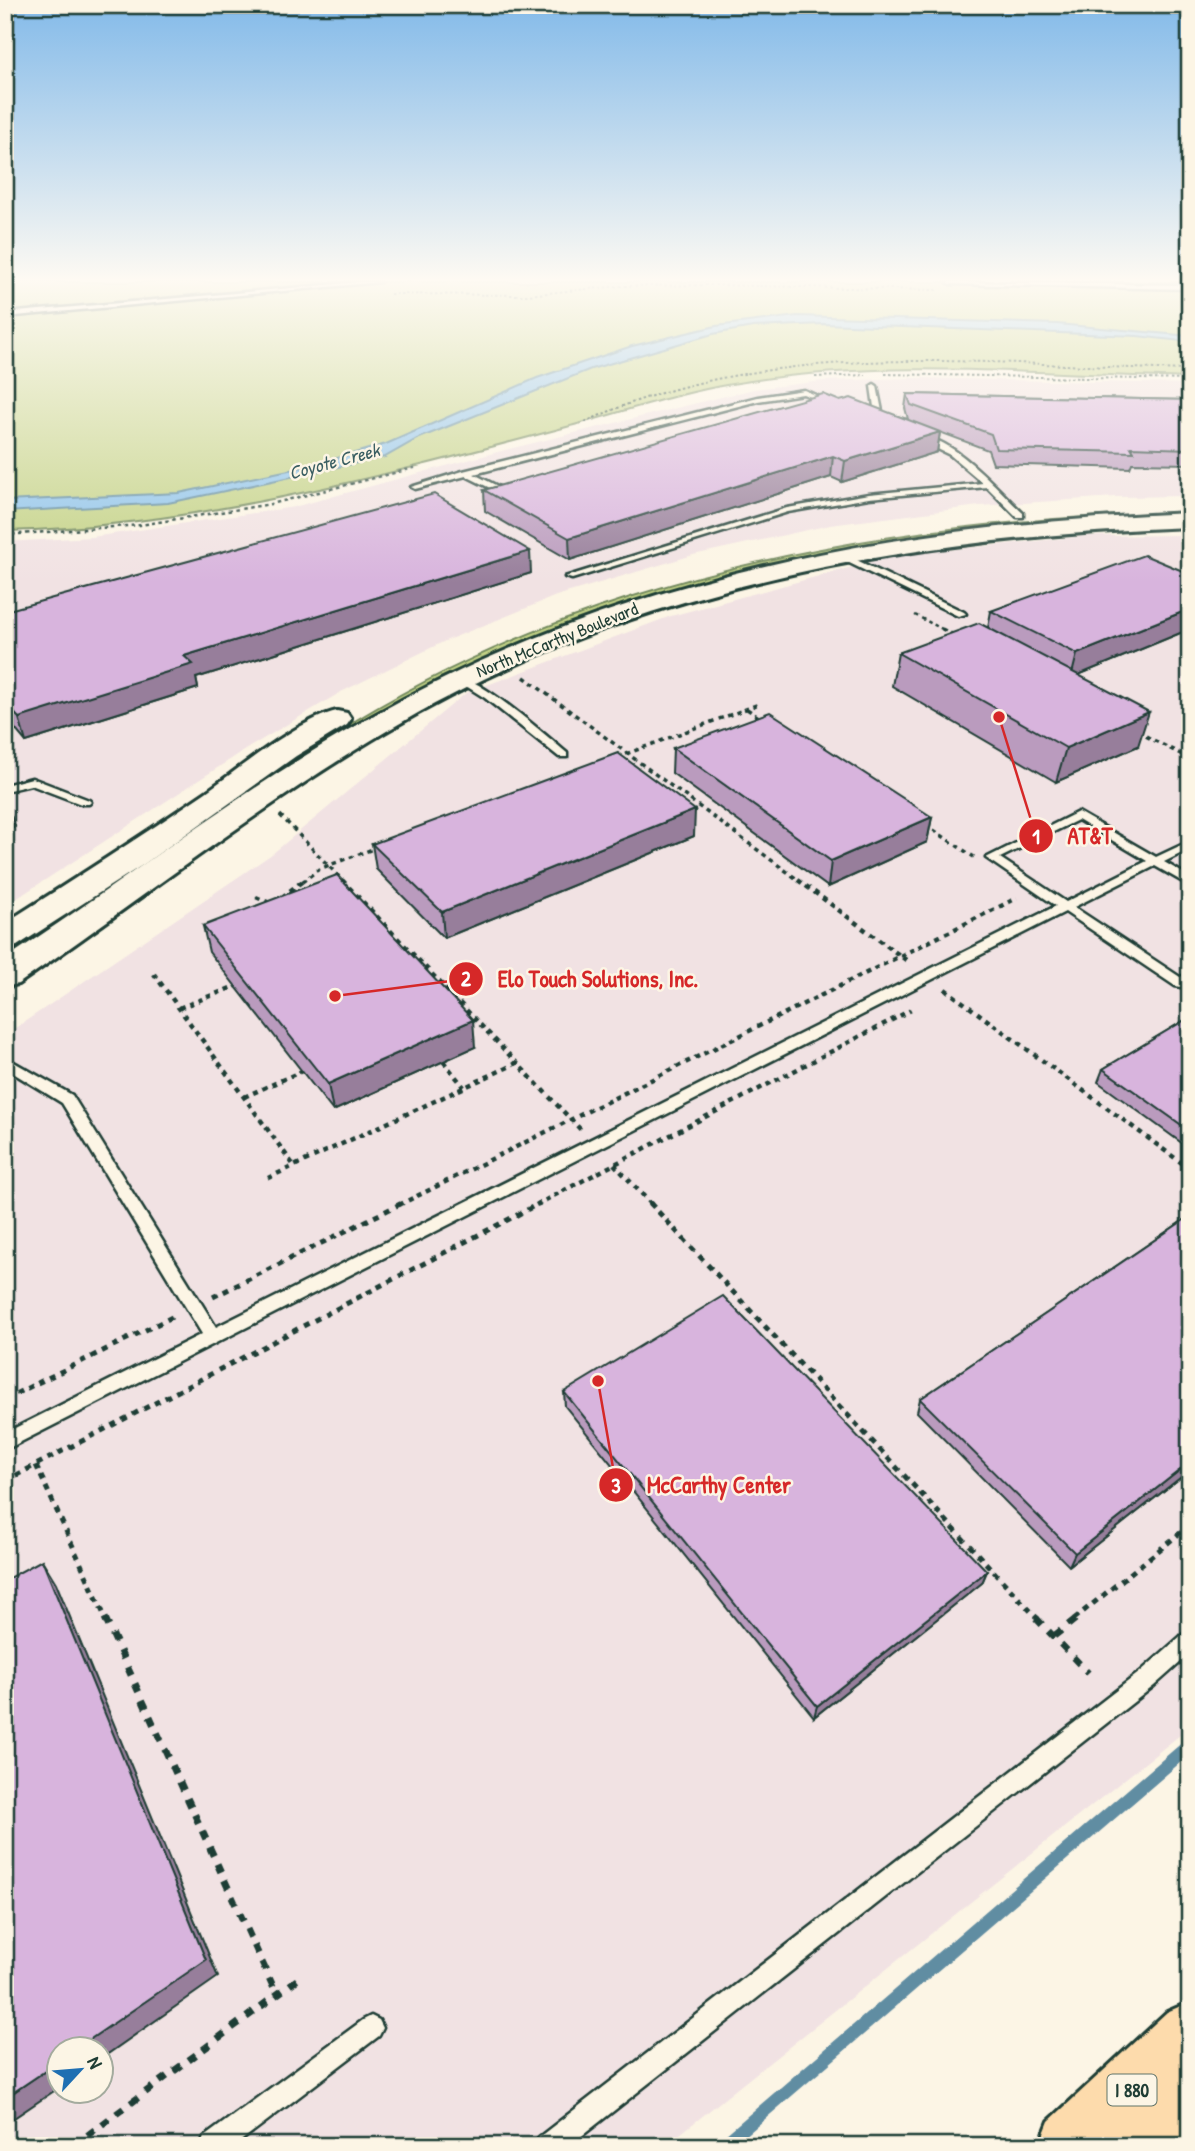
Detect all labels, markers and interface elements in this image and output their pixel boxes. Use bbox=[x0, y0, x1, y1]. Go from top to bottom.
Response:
water label: Coyote Creek bbox=[286, 436, 384, 486]
street label: North McCarthy Boulevard bbox=[472, 596, 641, 683]
callout: AT&T bbox=[1018, 814, 1126, 858]
text: AT&T bbox=[1068, 820, 1114, 851]
text: 1 bbox=[1032, 822, 1040, 851]
callout: Elo Touch Solutions, Inc. bbox=[449, 957, 712, 1001]
text: Elo Touch Solutions, Inc. bbox=[498, 963, 698, 994]
text: 2 bbox=[461, 964, 471, 993]
callout: McCarthy Center bbox=[598, 1463, 805, 1507]
text: McCarthy Center bbox=[647, 1469, 791, 1501]
text: 3 bbox=[611, 1471, 621, 1500]
north arrow bbox=[46, 2036, 116, 2106]
text: N bbox=[81, 2052, 109, 2073]
road number: I 880 bbox=[1108, 2074, 1156, 2106]

